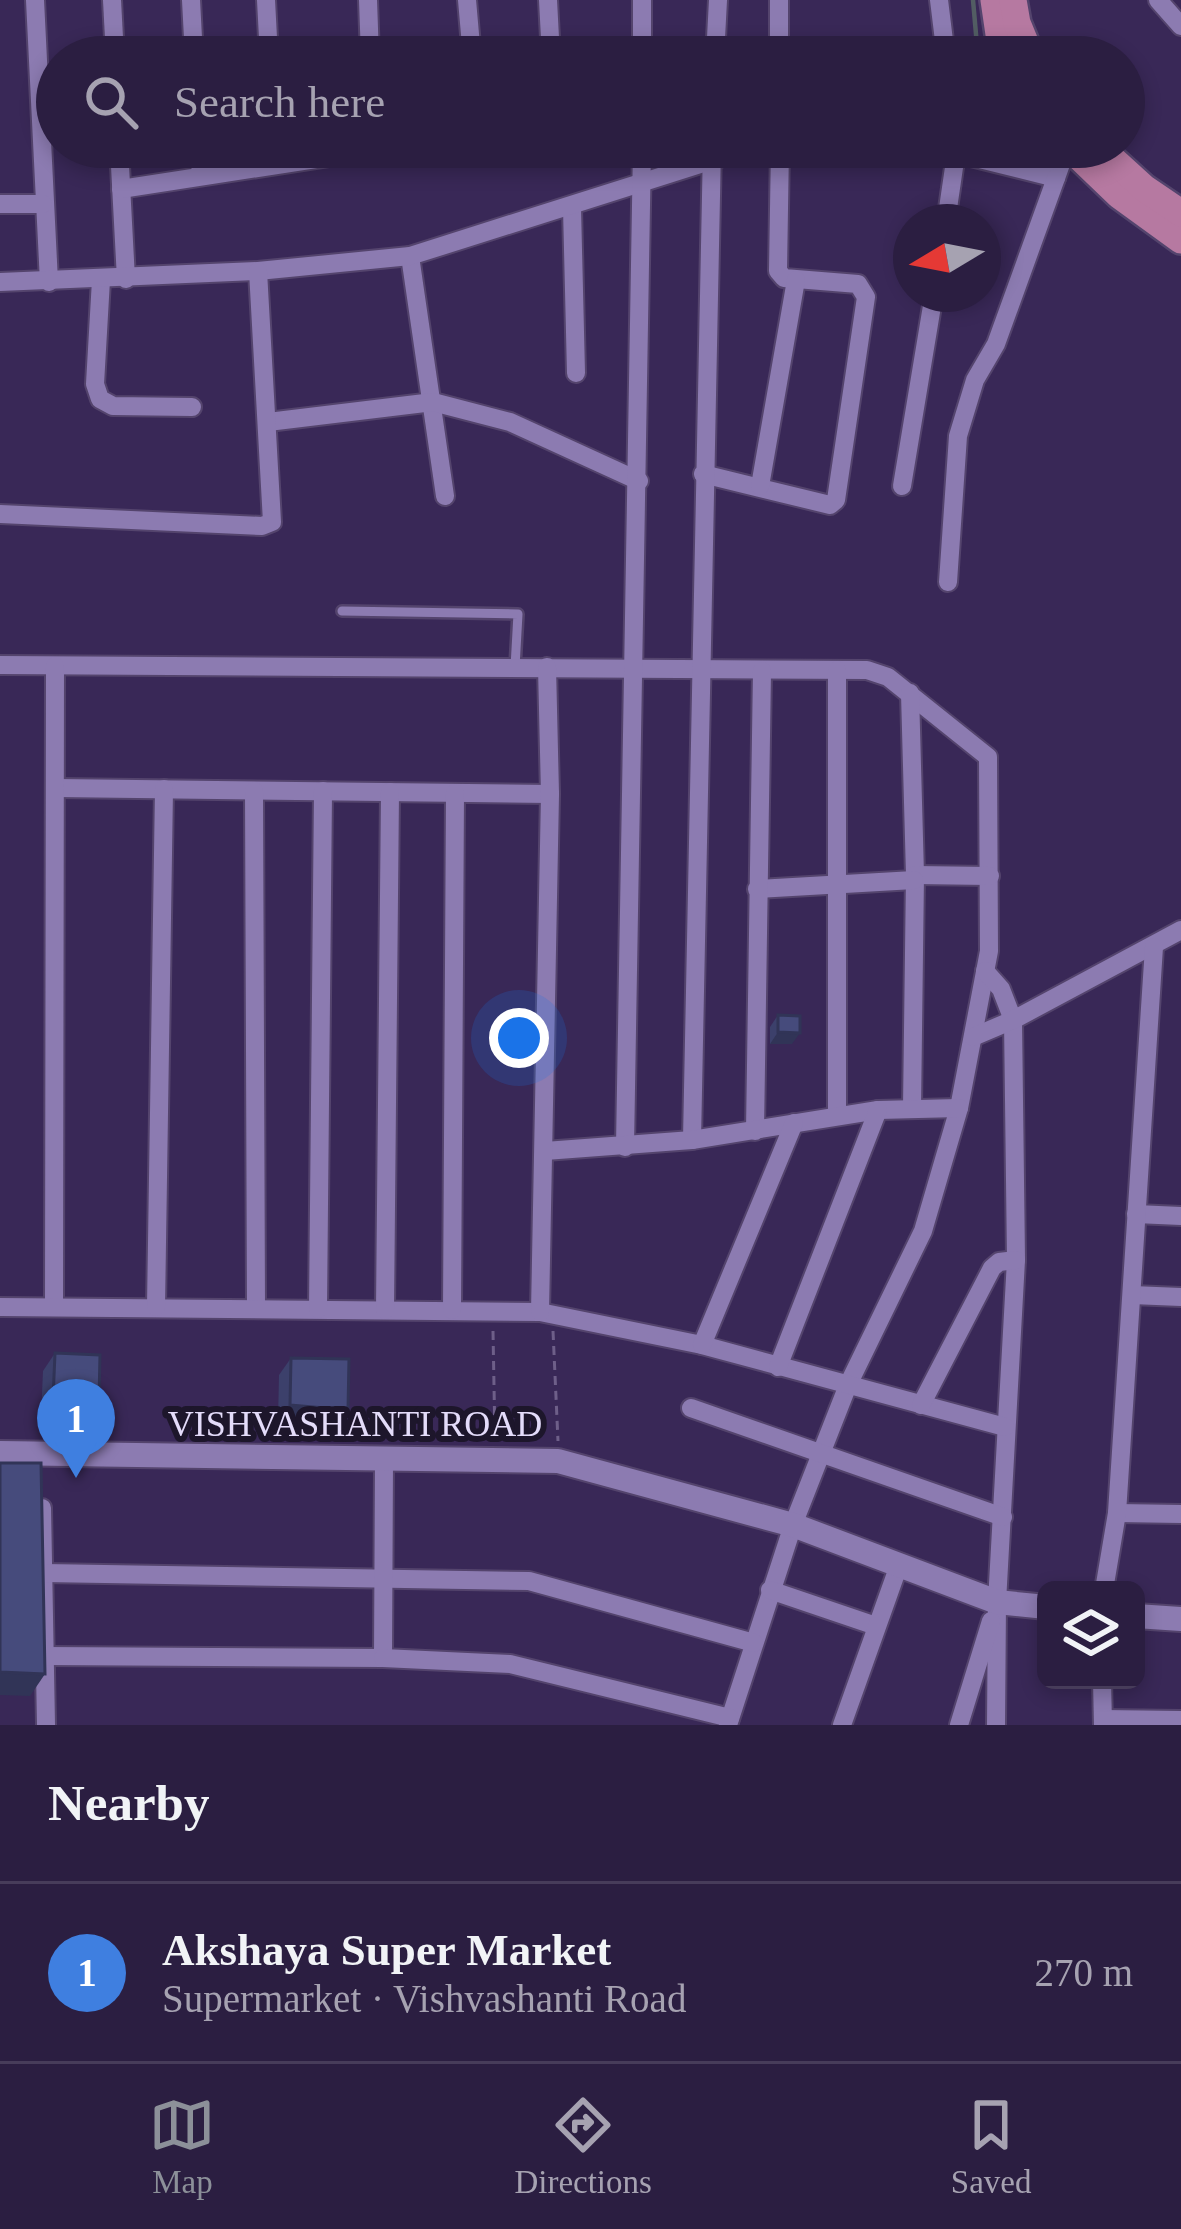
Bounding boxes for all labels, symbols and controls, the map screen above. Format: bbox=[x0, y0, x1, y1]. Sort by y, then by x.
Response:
search box bbox=[36, 36, 1145, 168]
icon: search bbox=[78, 69, 144, 135]
text: Search here bbox=[174, 77, 385, 127]
north arrow bbox=[893, 204, 1001, 312]
your location bbox=[489, 1008, 549, 1068]
pin: 1 bbox=[37, 1379, 115, 1478]
street label: VISHVASHANTI ROAD bbox=[168, 1404, 542, 1444]
map controls bbox=[1037, 1581, 1145, 1689]
button: layers bbox=[1037, 1581, 1145, 1689]
text: Nearby bbox=[48, 1775, 209, 1831]
text: Akshaya Super Market bbox=[162, 1925, 611, 1975]
text: 1 bbox=[77, 1951, 97, 1994]
text: 270 m bbox=[1034, 1951, 1133, 1994]
text: Supermarket · Vishvashanti Road bbox=[162, 1977, 686, 2020]
tab: Map bbox=[149, 2092, 215, 2201]
tab: Directions bbox=[514, 2092, 652, 2201]
tab: Saved bbox=[951, 2092, 1032, 2201]

